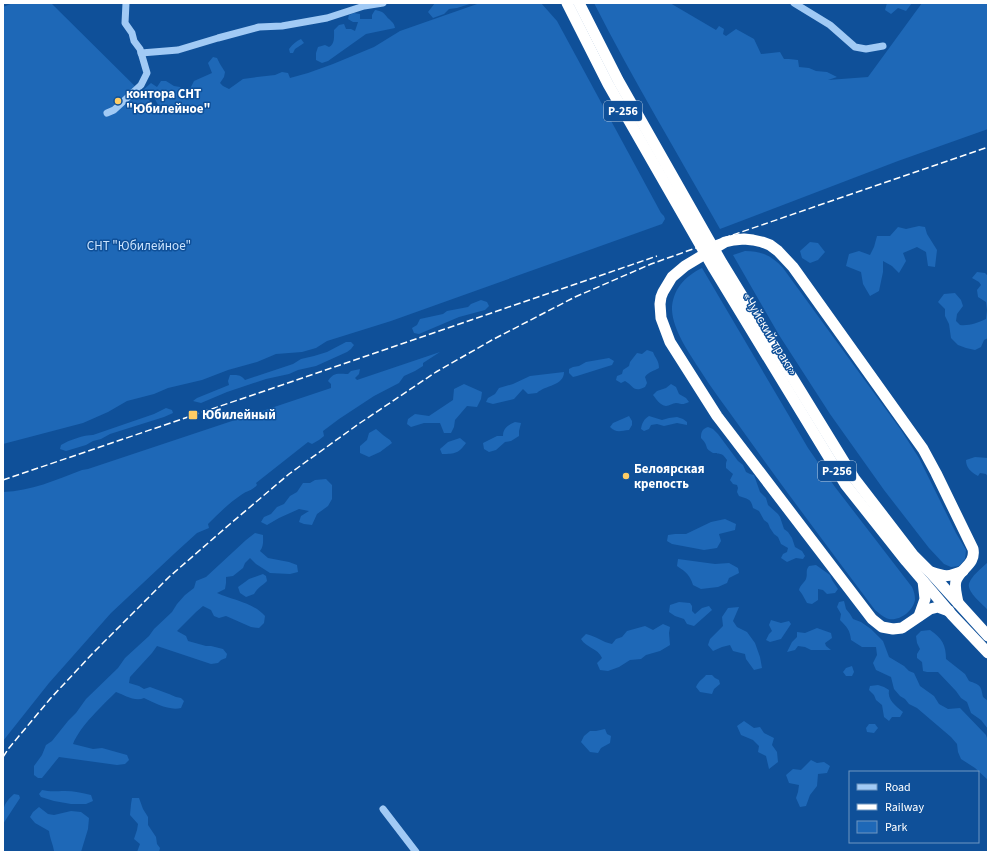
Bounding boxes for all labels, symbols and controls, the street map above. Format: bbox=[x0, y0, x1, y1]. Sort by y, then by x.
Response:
place label: контора СНТ "Юбилейное" bbox=[126, 85, 210, 118]
marker: контора СНТ "Юбилейное" bbox=[113, 96, 123, 106]
road number: Р-256 bbox=[604, 101, 642, 121]
park label: СНТ "Юбилейное" bbox=[87, 237, 191, 255]
street label: «Чуйский тракт» bbox=[738, 289, 802, 379]
place label: Юбилейный bbox=[202, 406, 276, 424]
marker: Юбилейный bbox=[187, 409, 199, 421]
place label: Белоярская крепость bbox=[634, 460, 705, 493]
road number: Р-256 bbox=[818, 461, 856, 481]
marker: Белоярская крепость bbox=[621, 471, 631, 481]
legend bbox=[849, 771, 979, 843]
text: Road bbox=[885, 779, 911, 796]
text: Railway bbox=[885, 799, 924, 816]
text: Park bbox=[885, 819, 907, 836]

